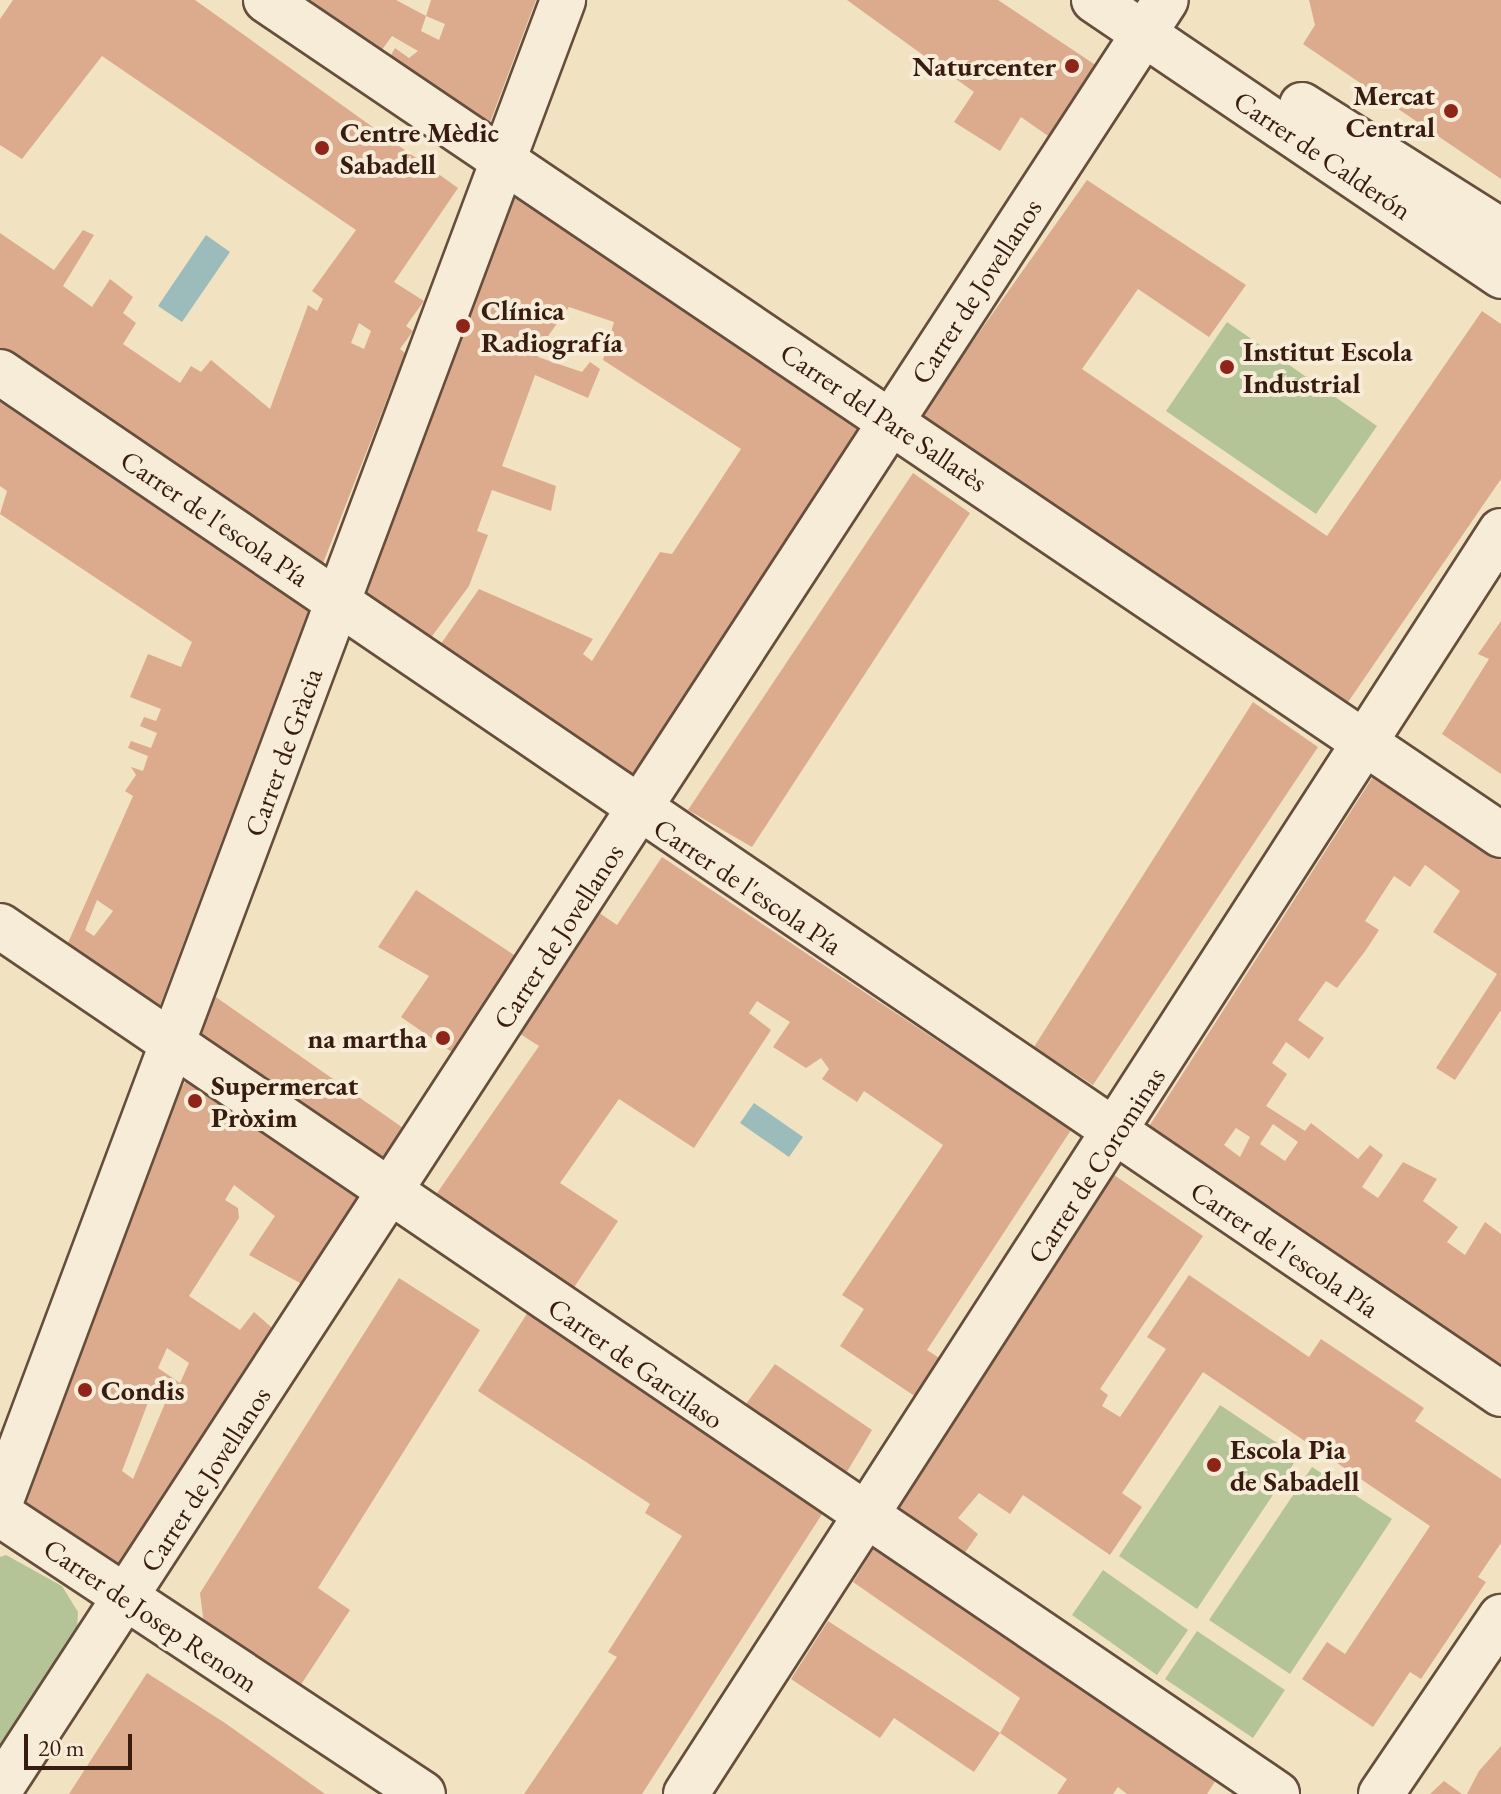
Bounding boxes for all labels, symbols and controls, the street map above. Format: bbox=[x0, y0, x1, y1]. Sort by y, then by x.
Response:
place label: Naturcenter bbox=[912, 49, 1056, 83]
marker: Naturcenter bbox=[1063, 57, 1081, 75]
place label: Mercat Central bbox=[1346, 78, 1435, 144]
street label: Carrer de Calderón bbox=[1228, 83, 1418, 227]
marker: Mercat Central bbox=[1442, 102, 1460, 120]
place label: Centre Mèdic Sabadell bbox=[340, 115, 499, 181]
marker: Centre Mèdic Sabadell bbox=[311, 137, 333, 159]
street label: Carrer de Jovellanos bbox=[904, 192, 1048, 390]
place label: Clínica Radiografía bbox=[481, 293, 623, 359]
marker: Clínica Radiografía bbox=[452, 315, 474, 337]
place label: Institut Escola Industrial bbox=[1243, 334, 1412, 400]
street label: Carrer del Pare Sallarès bbox=[774, 335, 994, 499]
marker: Institut Escola Industrial bbox=[1218, 358, 1236, 376]
street label: Carrer de l'escola Pía bbox=[114, 443, 316, 593]
street label: Carrer de Gràcia bbox=[237, 663, 329, 841]
street label: Carrer de l'escola Pía bbox=[647, 811, 849, 961]
street label: Carrer de Jovellanos bbox=[486, 837, 630, 1035]
place label: na martha bbox=[307, 1021, 427, 1055]
marker: na martha bbox=[434, 1029, 452, 1047]
street label: Carrer de Corominas bbox=[1020, 1061, 1172, 1269]
place label: Supermercat Pròxim bbox=[211, 1068, 358, 1134]
marker: Supermercat Pròxim bbox=[186, 1092, 204, 1110]
street label: Carrer de l'escola Pía bbox=[1184, 1174, 1386, 1324]
street label: Carrer de Garcilaso bbox=[542, 1290, 730, 1436]
place label: Condis bbox=[101, 1373, 185, 1407]
street label: Carrer de Jovellanos bbox=[133, 1380, 277, 1578]
marker: Condis bbox=[76, 1381, 94, 1399]
place label: Escola Pia de Sabadell bbox=[1230, 1432, 1359, 1498]
marker: Escola Pia de Sabadell bbox=[1205, 1456, 1223, 1474]
street label: Carrer de Josep Renom bbox=[38, 1531, 264, 1699]
scale bar bbox=[28, 1718, 136, 1768]
text: 20 m bbox=[38, 1732, 85, 1763]

